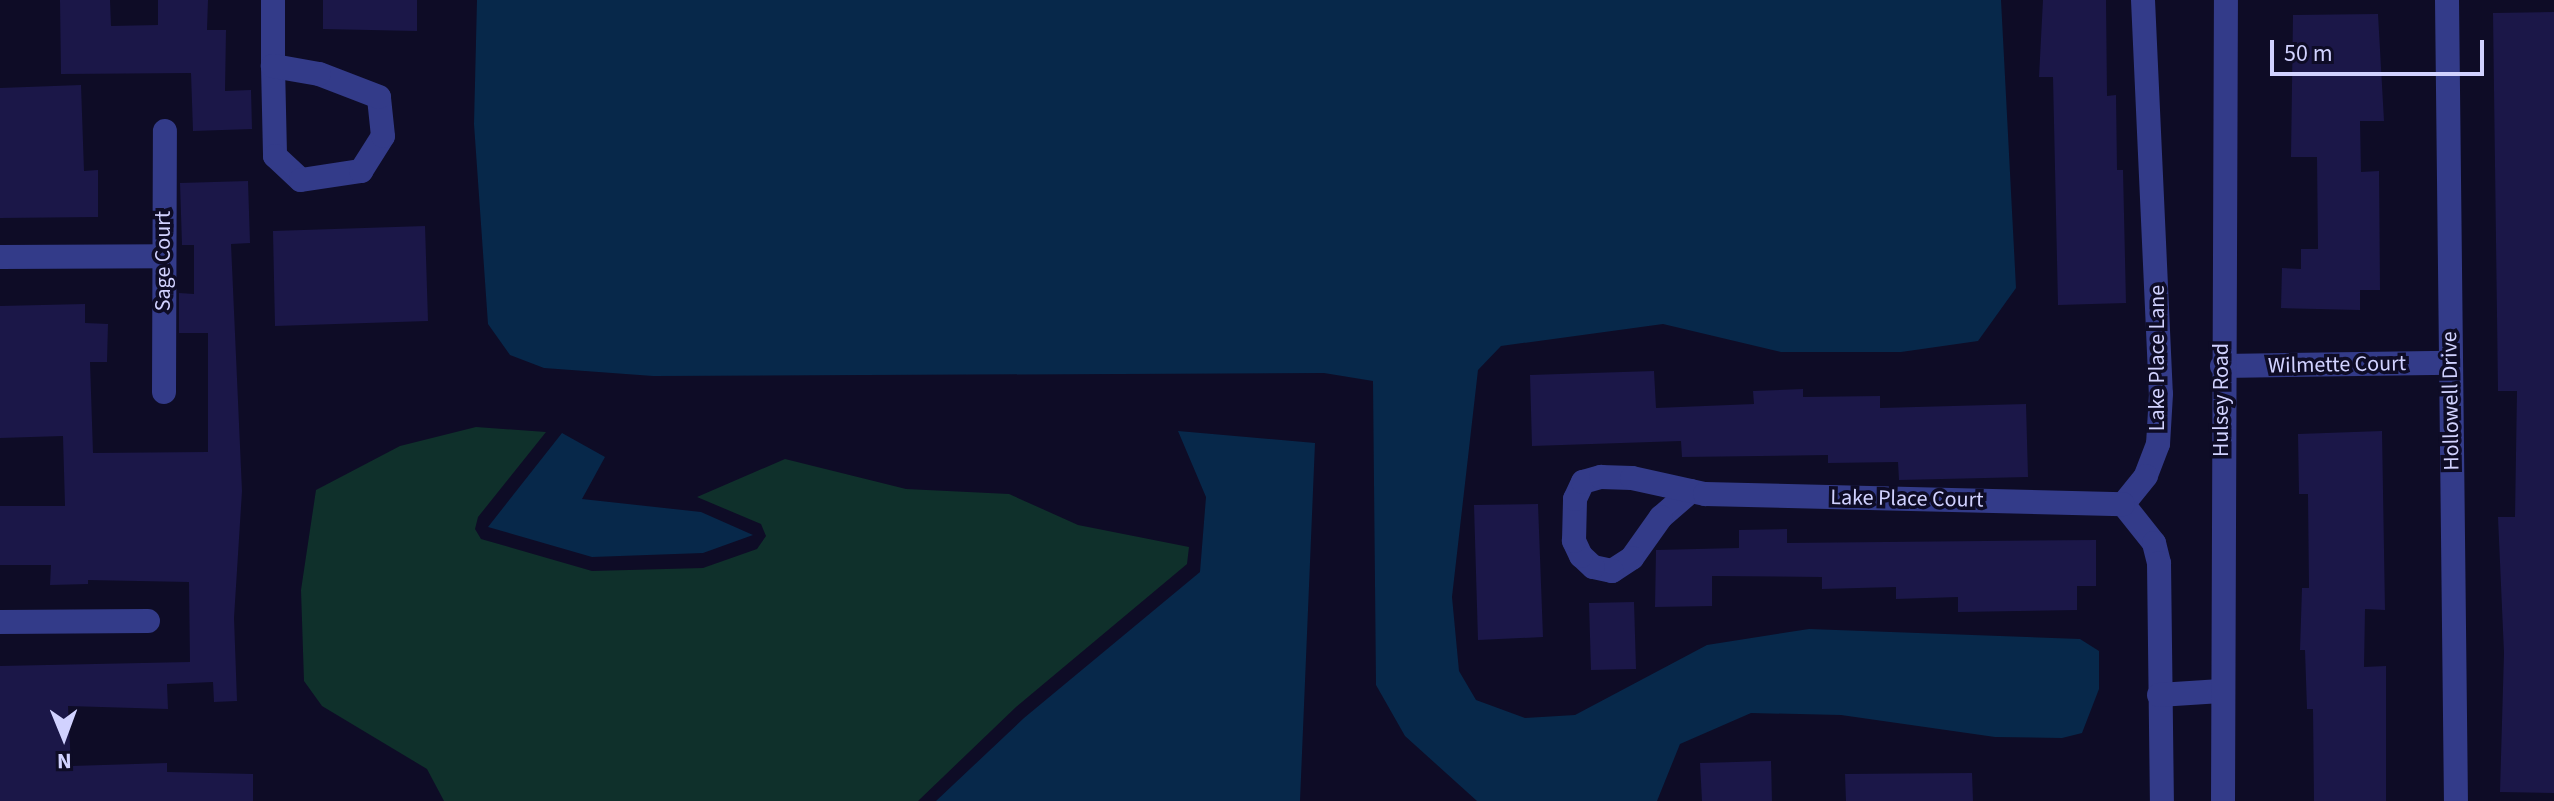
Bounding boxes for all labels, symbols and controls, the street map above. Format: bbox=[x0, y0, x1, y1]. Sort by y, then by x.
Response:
scale bar bbox=[2274, 24, 2488, 74]
text: 50 m bbox=[2284, 36, 2333, 71]
street label: Sage Court bbox=[151, 211, 177, 311]
street label: Lake Place Lane bbox=[2145, 285, 2171, 431]
street label: Hollowell Drive bbox=[2437, 331, 2465, 471]
street label: Hulsey Road bbox=[2209, 343, 2235, 457]
street label: Wilmette Court bbox=[2268, 351, 2406, 379]
street label: Lake Place Court bbox=[1830, 484, 1984, 514]
north arrow bbox=[24, 697, 104, 777]
text: N bbox=[57, 745, 72, 777]

